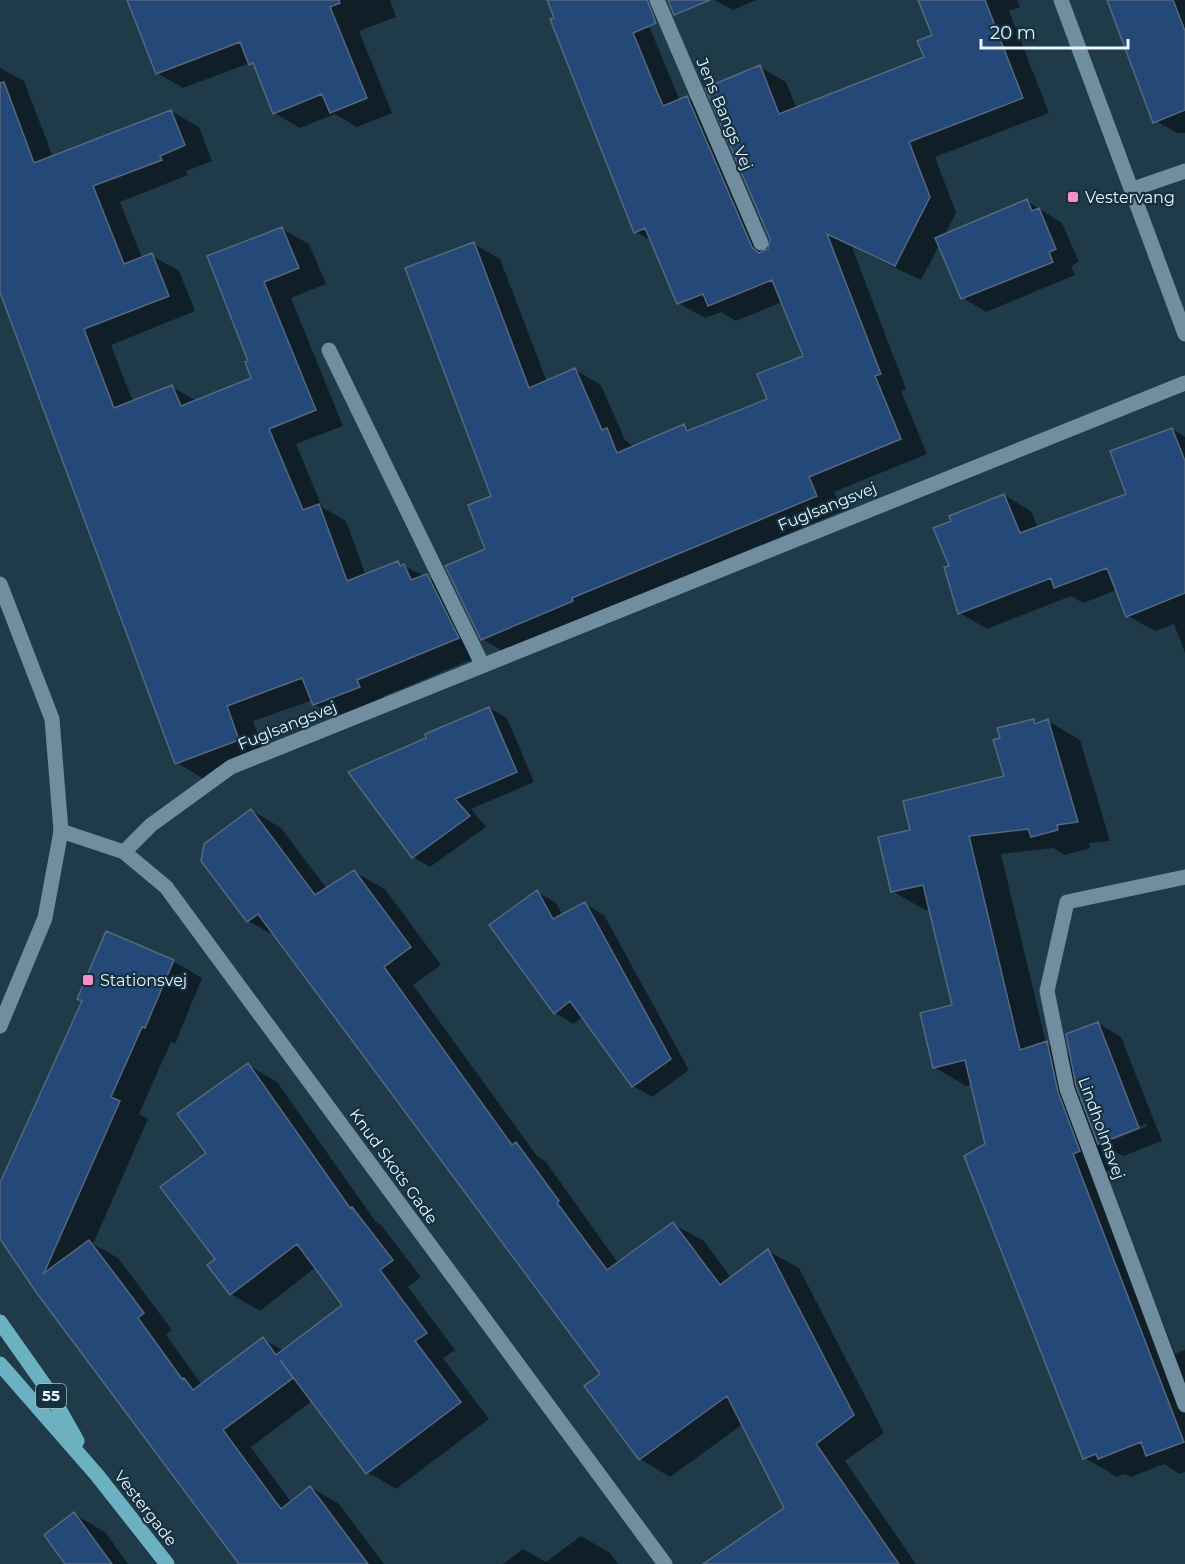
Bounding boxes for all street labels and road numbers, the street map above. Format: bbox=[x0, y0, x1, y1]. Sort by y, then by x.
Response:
street label: Jens Bangs Vej bbox=[692, 54, 757, 173]
street label: Fuglsangsvej bbox=[775, 478, 879, 535]
street label: Fuglsangsvej bbox=[235, 697, 339, 754]
street label: Lindholmsvej bbox=[1074, 1074, 1129, 1182]
street label: Knud Skots Gade bbox=[345, 1105, 442, 1228]
road number: 55 bbox=[36, 1384, 66, 1408]
street label: Vestergade bbox=[110, 1467, 181, 1550]

